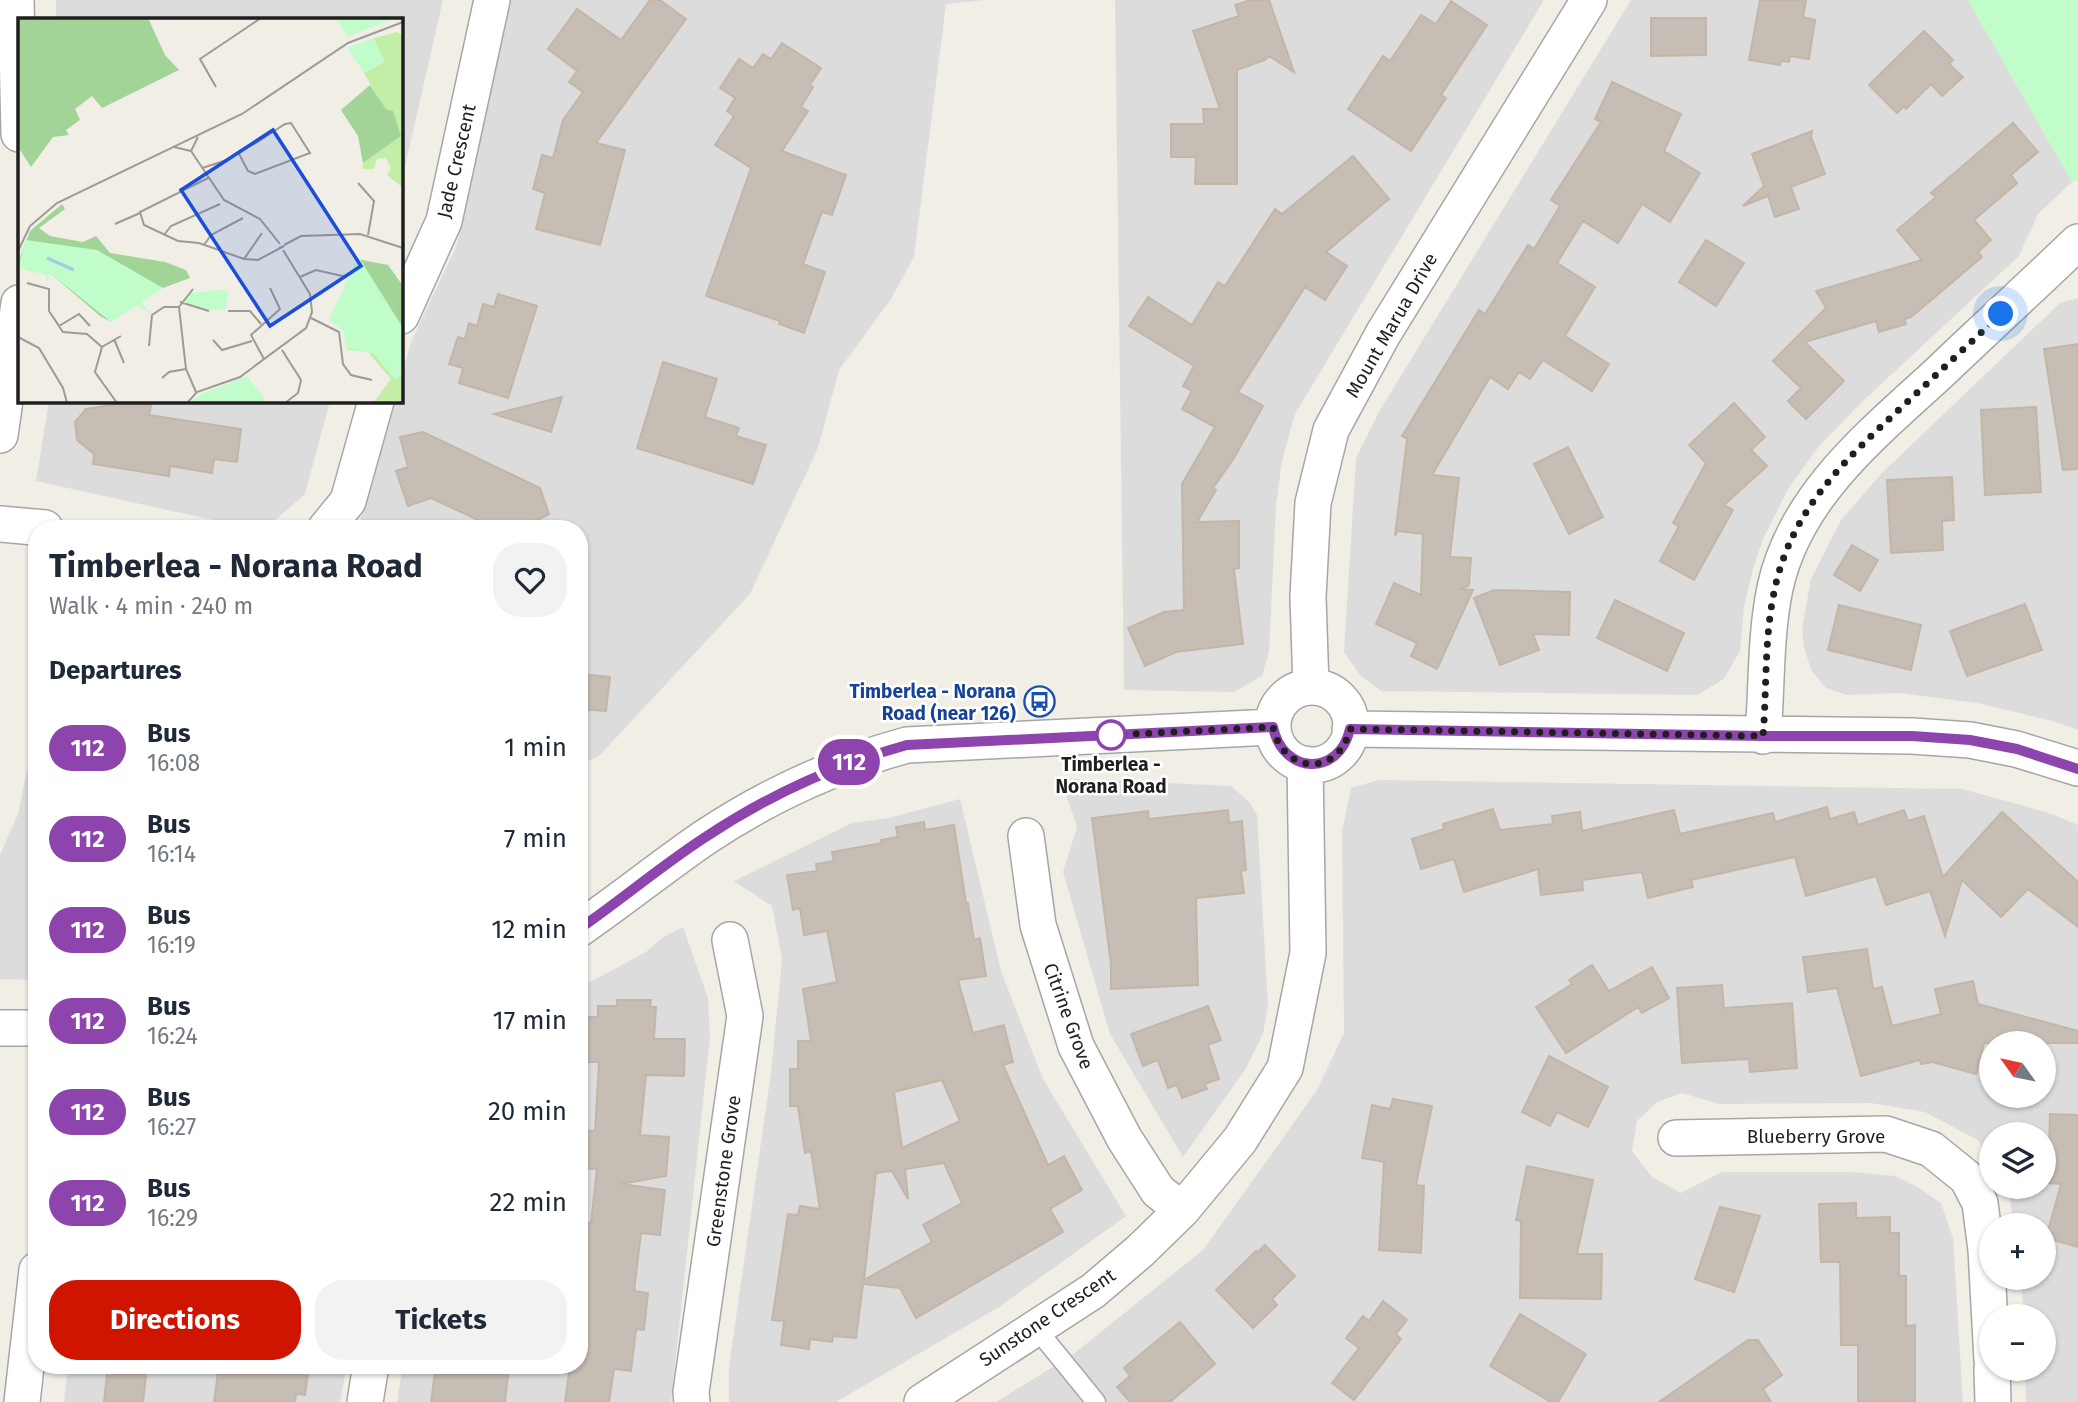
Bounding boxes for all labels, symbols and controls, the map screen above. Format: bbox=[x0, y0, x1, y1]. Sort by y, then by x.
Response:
inset map bbox=[18, 18, 402, 402]
street label: Jade Crescent bbox=[432, 102, 481, 220]
street label: Mount Marua Drive bbox=[1341, 249, 1442, 402]
your location bbox=[1983, 296, 2018, 331]
button: heart bbox=[493, 543, 567, 617]
text: Timberlea - Norana Road bbox=[49, 546, 423, 586]
text: Walk · 4 min · 240 m bbox=[49, 592, 253, 620]
text: Departures bbox=[49, 655, 182, 686]
place label: Timberlea - Norana Road (near 126) bbox=[849, 680, 1016, 725]
bus stop icon: Timberlea - Norana Road (near 126) bbox=[1022, 685, 1056, 719]
text: Bus bbox=[147, 718, 190, 749]
marker: Timberlea - Norana Road bbox=[1096, 720, 1126, 750]
text: 1 min bbox=[504, 732, 567, 763]
text: 112 bbox=[70, 734, 105, 762]
line badge: 112 bbox=[809, 739, 889, 785]
text: 112 bbox=[832, 748, 866, 776]
text: 16:08 bbox=[147, 749, 200, 777]
place label: Timberlea - Norana Road bbox=[1055, 753, 1167, 798]
text: Bus bbox=[147, 809, 190, 840]
text: 7 min bbox=[504, 823, 567, 854]
text: 112 bbox=[70, 825, 105, 853]
text: 16:14 bbox=[147, 840, 196, 868]
text: Bus bbox=[147, 900, 190, 931]
text: 12 min bbox=[491, 914, 567, 945]
text: 112 bbox=[70, 916, 105, 944]
text: 16:19 bbox=[147, 931, 196, 959]
street label: Citrine Grove bbox=[1039, 960, 1098, 1072]
text: Bus bbox=[147, 991, 190, 1022]
text: 17 min bbox=[492, 1005, 567, 1036]
text: 112 bbox=[70, 1007, 105, 1035]
text: 16:24 bbox=[147, 1022, 198, 1050]
north arrow bbox=[1979, 1031, 2056, 1108]
map controls bbox=[1979, 1031, 2056, 1381]
text: Bus bbox=[147, 1082, 190, 1113]
street label: Greenstone Grove bbox=[701, 1094, 746, 1248]
text: 20 min bbox=[488, 1096, 567, 1127]
text: 112 bbox=[70, 1098, 105, 1126]
text: 16:27 bbox=[147, 1113, 196, 1141]
button: layers bbox=[1979, 1122, 2056, 1199]
street label: Blueberry Grove bbox=[1747, 1125, 1885, 1148]
text: Bus bbox=[147, 1173, 190, 1204]
text: 22 min bbox=[490, 1187, 567, 1218]
text: 112 bbox=[70, 1189, 105, 1217]
text: 16:29 bbox=[147, 1204, 198, 1232]
button: + bbox=[1979, 1213, 2056, 1290]
street label: Sunstone Crescent bbox=[975, 1263, 1120, 1371]
button: Directions bbox=[49, 1280, 301, 1360]
button: Tickets bbox=[315, 1280, 567, 1360]
button: − bbox=[1979, 1304, 2056, 1381]

